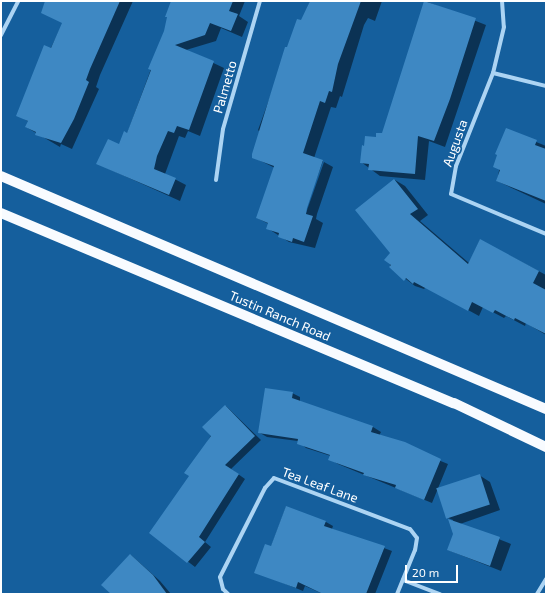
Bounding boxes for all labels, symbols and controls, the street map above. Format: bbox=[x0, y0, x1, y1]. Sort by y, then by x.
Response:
street label: Palmetto bbox=[210, 59, 240, 115]
street label: Augusta bbox=[439, 117, 471, 169]
street label: Tustin Ranch Road bbox=[227, 288, 333, 344]
street label: Tea Leaf Lane bbox=[280, 464, 360, 506]
scale bar bbox=[407, 557, 460, 583]
text: 20 m bbox=[412, 565, 439, 579]

